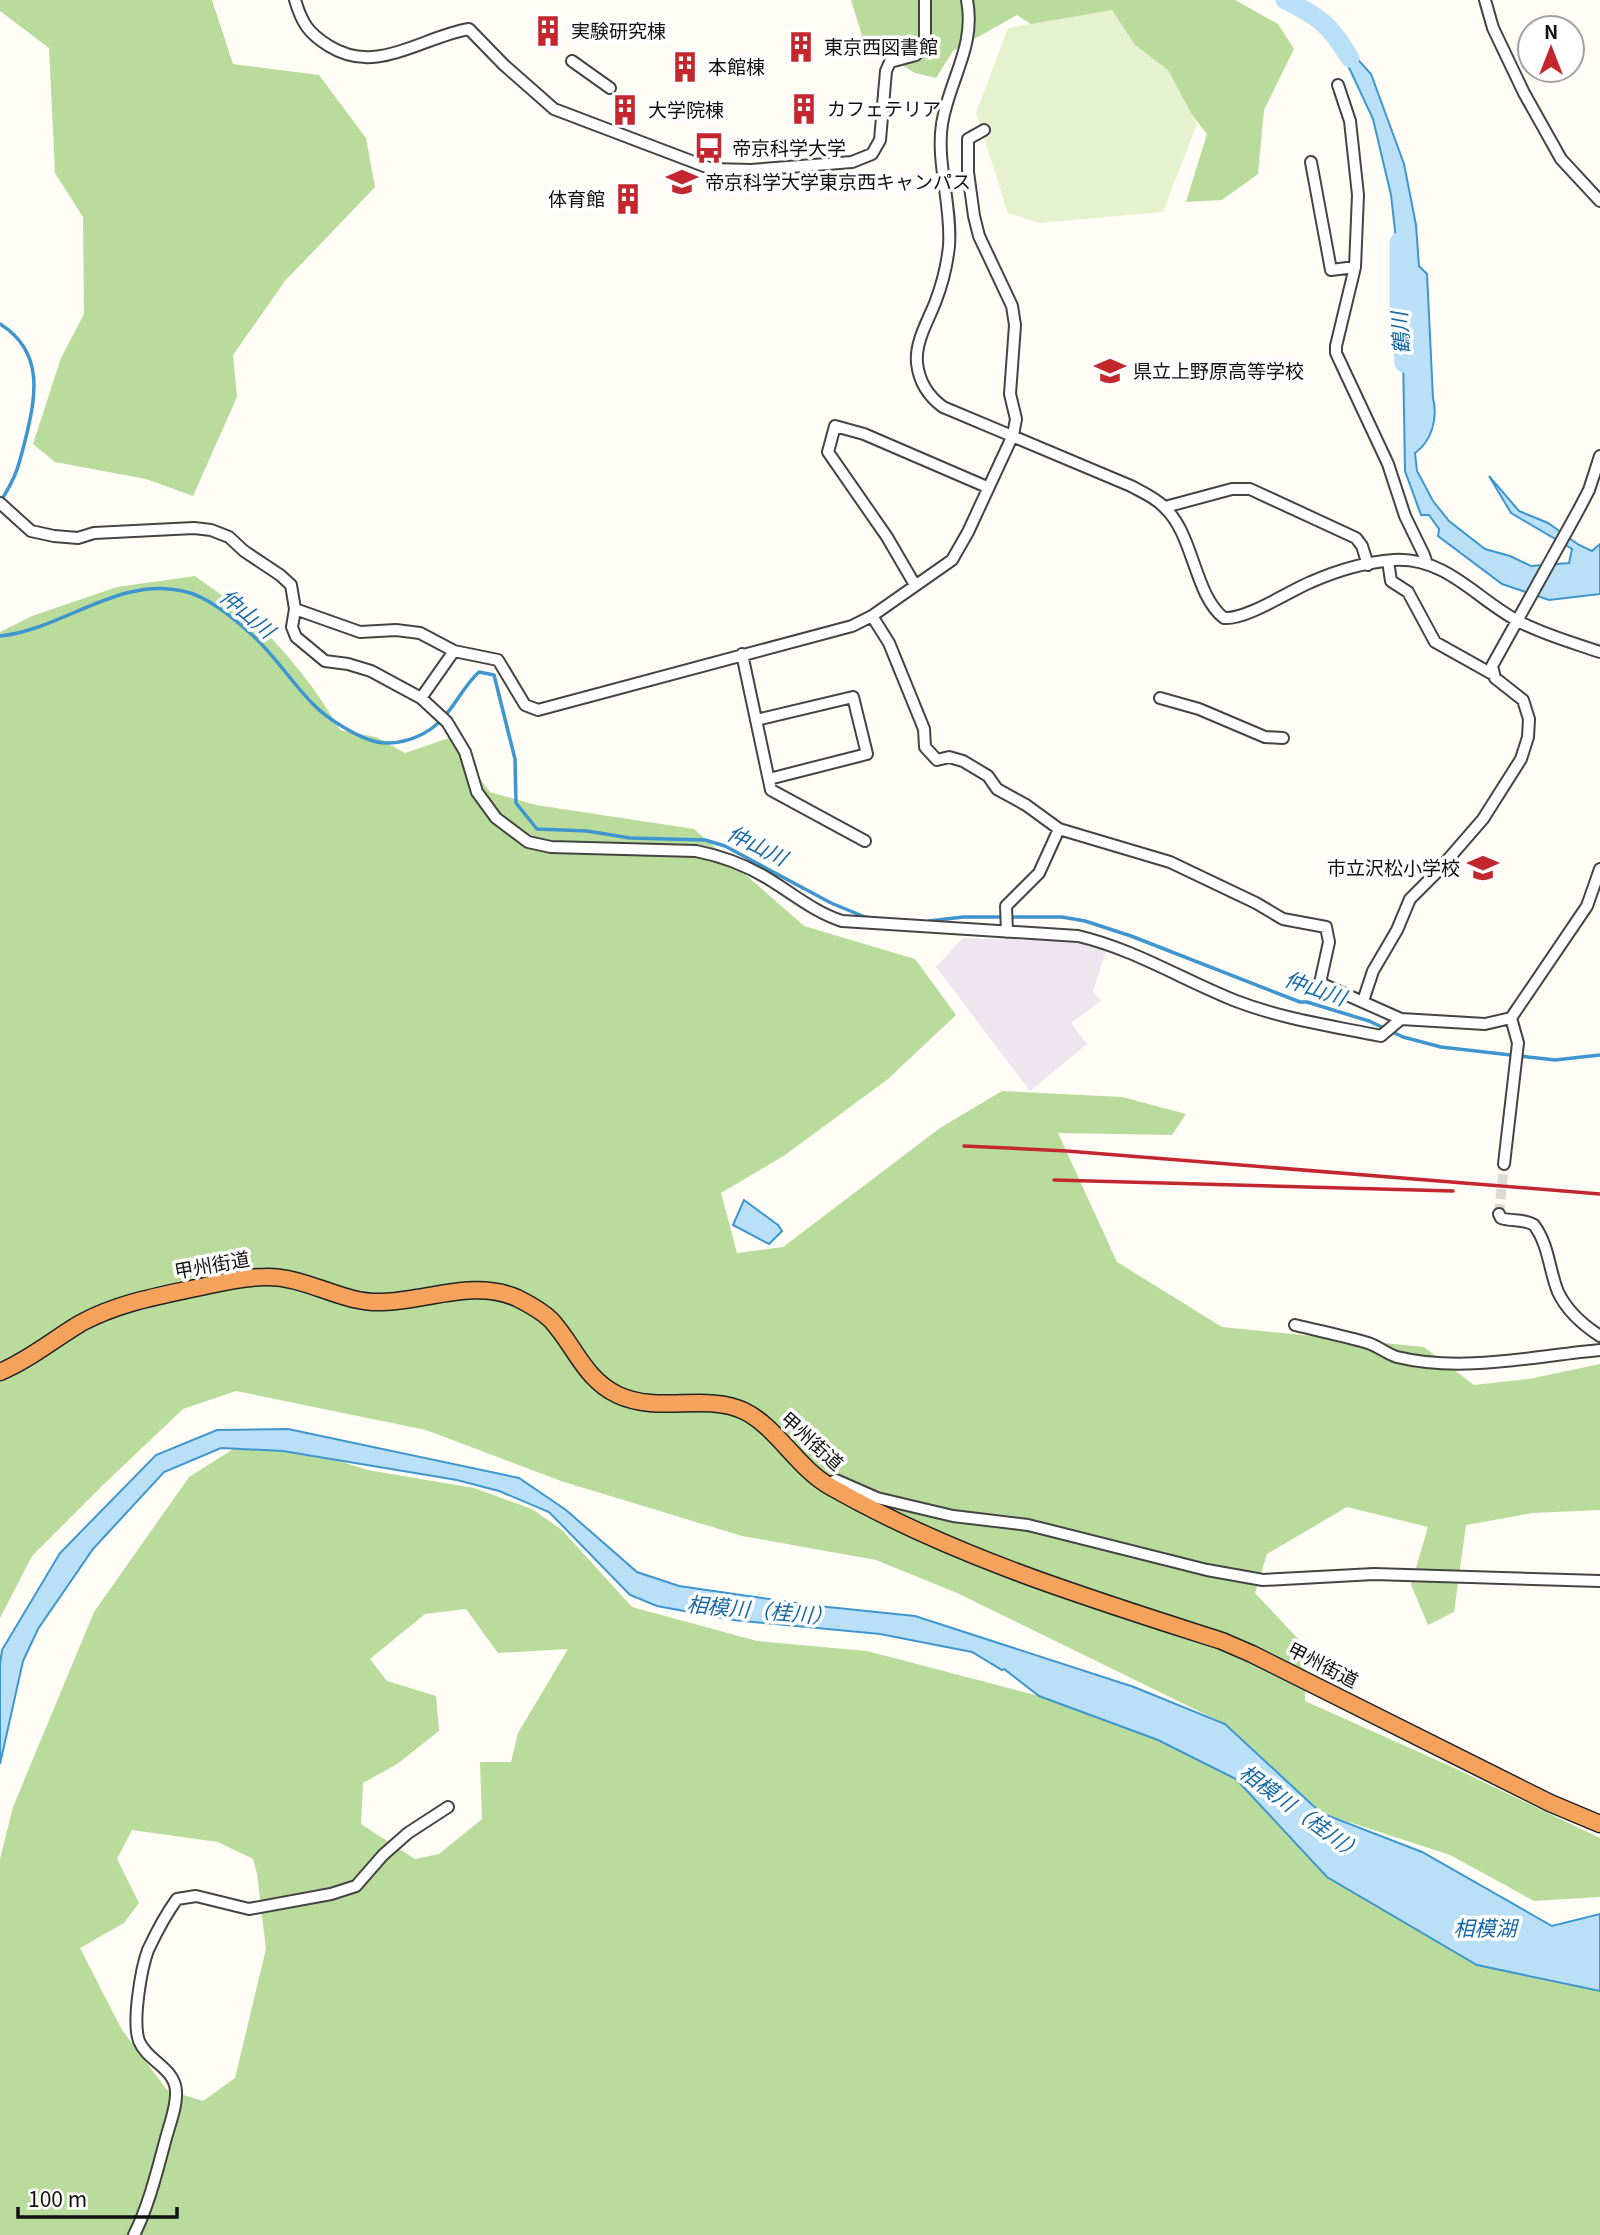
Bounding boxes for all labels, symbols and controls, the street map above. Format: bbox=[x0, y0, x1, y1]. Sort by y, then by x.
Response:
building icon: 実験研究棟 bbox=[531, 14, 565, 48]
north arrow bbox=[1516, 14, 1586, 84]
place label: 実験研究棟 bbox=[571, 16, 666, 43]
text: N bbox=[1544, 17, 1558, 44]
building icon: 東京西図書館 bbox=[784, 30, 818, 64]
place label: 東京西図書館 bbox=[824, 32, 938, 59]
building icon: 本館棟 bbox=[668, 50, 702, 84]
place label: 本館棟 bbox=[708, 52, 765, 79]
building icon: カフェテリア bbox=[787, 92, 821, 126]
building icon: 大学院棟 bbox=[608, 93, 642, 127]
place label: カフェテリア bbox=[827, 94, 941, 121]
place label: 大学院棟 bbox=[648, 95, 724, 122]
bus stop icon: 帝京科学大学 bbox=[692, 131, 726, 165]
place label: 帝京科学大学 bbox=[732, 133, 846, 160]
school or university icon: 帝京科学大学東京西キャンパス bbox=[665, 165, 699, 199]
place label: 帝京科学大学東京西キャンパス bbox=[705, 167, 971, 194]
building icon: 体育館 bbox=[611, 182, 645, 216]
place label: 体育館 bbox=[548, 184, 605, 211]
water label: 鶴川 bbox=[1382, 309, 1415, 355]
school or university icon: 県立上野原高等学校 bbox=[1093, 354, 1127, 388]
place label: 県立上野原高等学校 bbox=[1133, 356, 1304, 383]
water label: 仲山川 bbox=[215, 581, 284, 645]
water label: 仲山川 bbox=[723, 817, 795, 872]
school or university icon: 市立沢松小学校 bbox=[1466, 851, 1500, 885]
place label: 市立沢松小学校 bbox=[1327, 853, 1460, 880]
water label: 仲山川 bbox=[1281, 963, 1352, 1012]
street label: 甲州街道 bbox=[172, 1244, 252, 1283]
street label: 甲州街道 bbox=[776, 1404, 850, 1475]
water label: 相模川（桂川） bbox=[686, 1588, 835, 1630]
street label: 甲州街道 bbox=[1284, 1634, 1364, 1693]
water label: 相模川（桂川） bbox=[1234, 1756, 1370, 1867]
water label: 相模湖 bbox=[1454, 1912, 1519, 1942]
scale bar bbox=[18, 2176, 177, 2220]
text: 100 m bbox=[28, 2183, 87, 2213]

